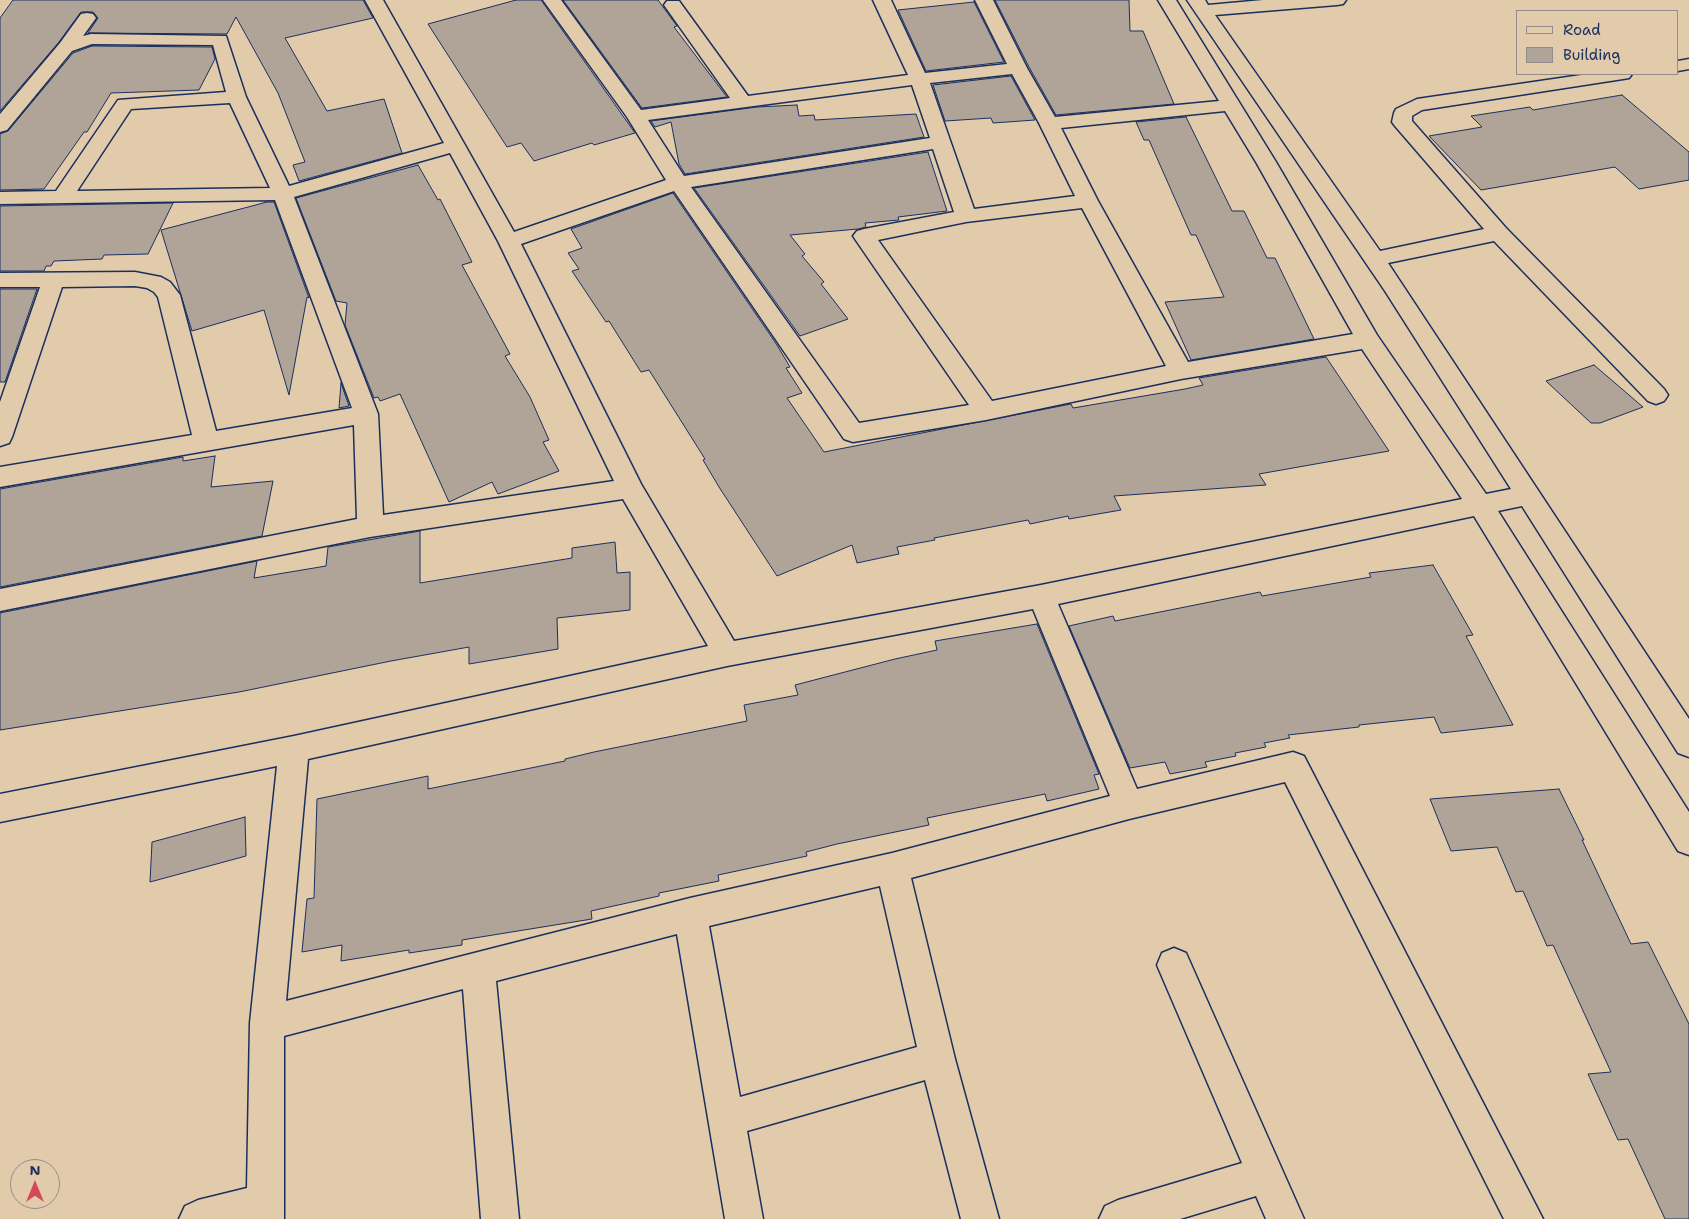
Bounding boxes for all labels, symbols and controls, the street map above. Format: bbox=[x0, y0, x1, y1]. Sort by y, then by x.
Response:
legend bbox=[1516, 10, 1679, 75]
text: Road bbox=[1563, 20, 1601, 40]
text: Building bbox=[1563, 45, 1620, 65]
north arrow bbox=[10, 1159, 60, 1209]
text: N bbox=[29, 1161, 41, 1179]

